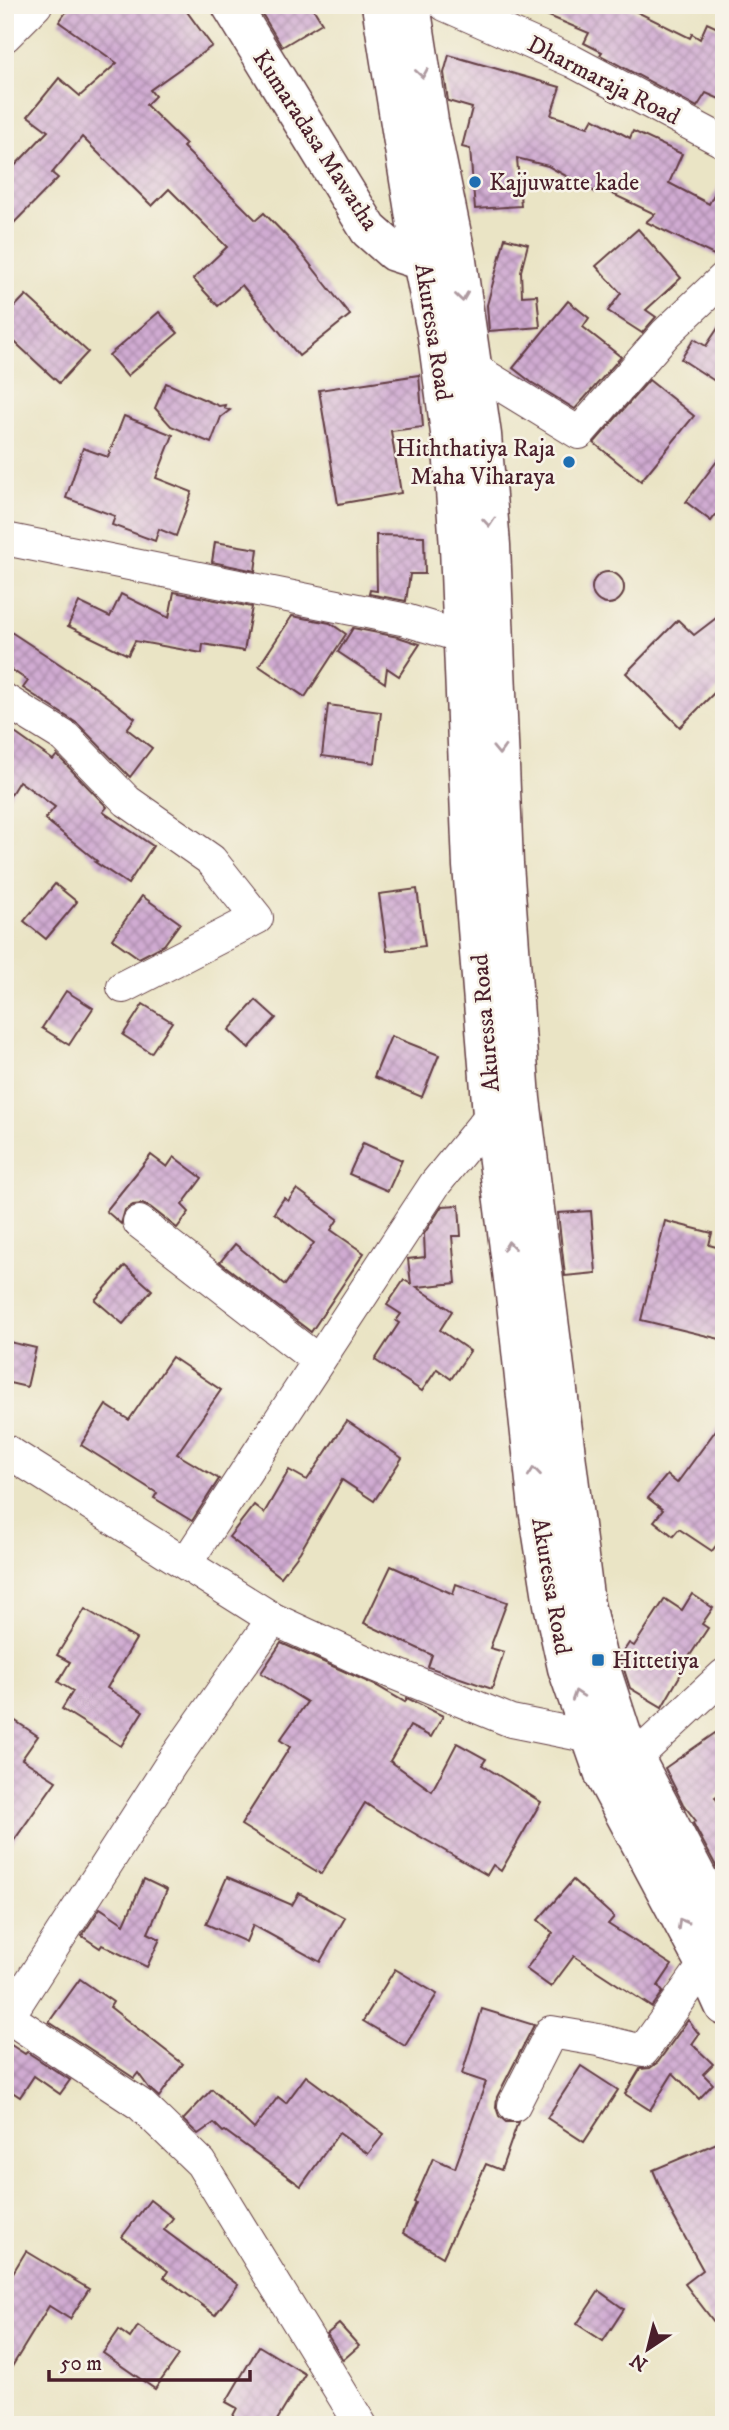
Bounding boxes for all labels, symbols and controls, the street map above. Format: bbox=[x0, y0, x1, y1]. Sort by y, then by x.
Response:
street label: Dharmaraja Road bbox=[522, 29, 685, 132]
street label: Kumaradasa Mawatha bbox=[246, 45, 385, 237]
one-way arrow bbox=[414, 67, 429, 79]
place label: Kajjuwatte kade bbox=[489, 168, 639, 198]
marker: Kajjuwatte kade bbox=[467, 174, 483, 190]
street label: Akuressa Road bbox=[407, 261, 459, 403]
one-way arrow bbox=[454, 291, 469, 302]
place label: Hiththatiya Raja Maha Viharaya bbox=[395, 434, 556, 492]
marker: Hiththatiya Raja Maha Viharaya bbox=[561, 454, 577, 470]
one-way arrow bbox=[481, 517, 496, 528]
one-way arrow bbox=[492, 744, 507, 755]
street label: Akuressa Road bbox=[465, 953, 507, 1093]
one-way arrow bbox=[501, 1240, 516, 1252]
one-way arrow bbox=[526, 1466, 541, 1478]
street label: Akuressa Road bbox=[524, 1515, 578, 1657]
place label: Hittetiya bbox=[612, 1646, 700, 1676]
marker: Hittetiya bbox=[590, 1652, 606, 1668]
one-way arrow bbox=[571, 1690, 585, 1702]
one-way arrow bbox=[677, 1918, 690, 1930]
north arrow bbox=[614, 2314, 684, 2384]
scale bar bbox=[49, 2339, 250, 2383]
text: N bbox=[626, 2348, 652, 2376]
text: 50 m bbox=[60, 2351, 102, 2377]

